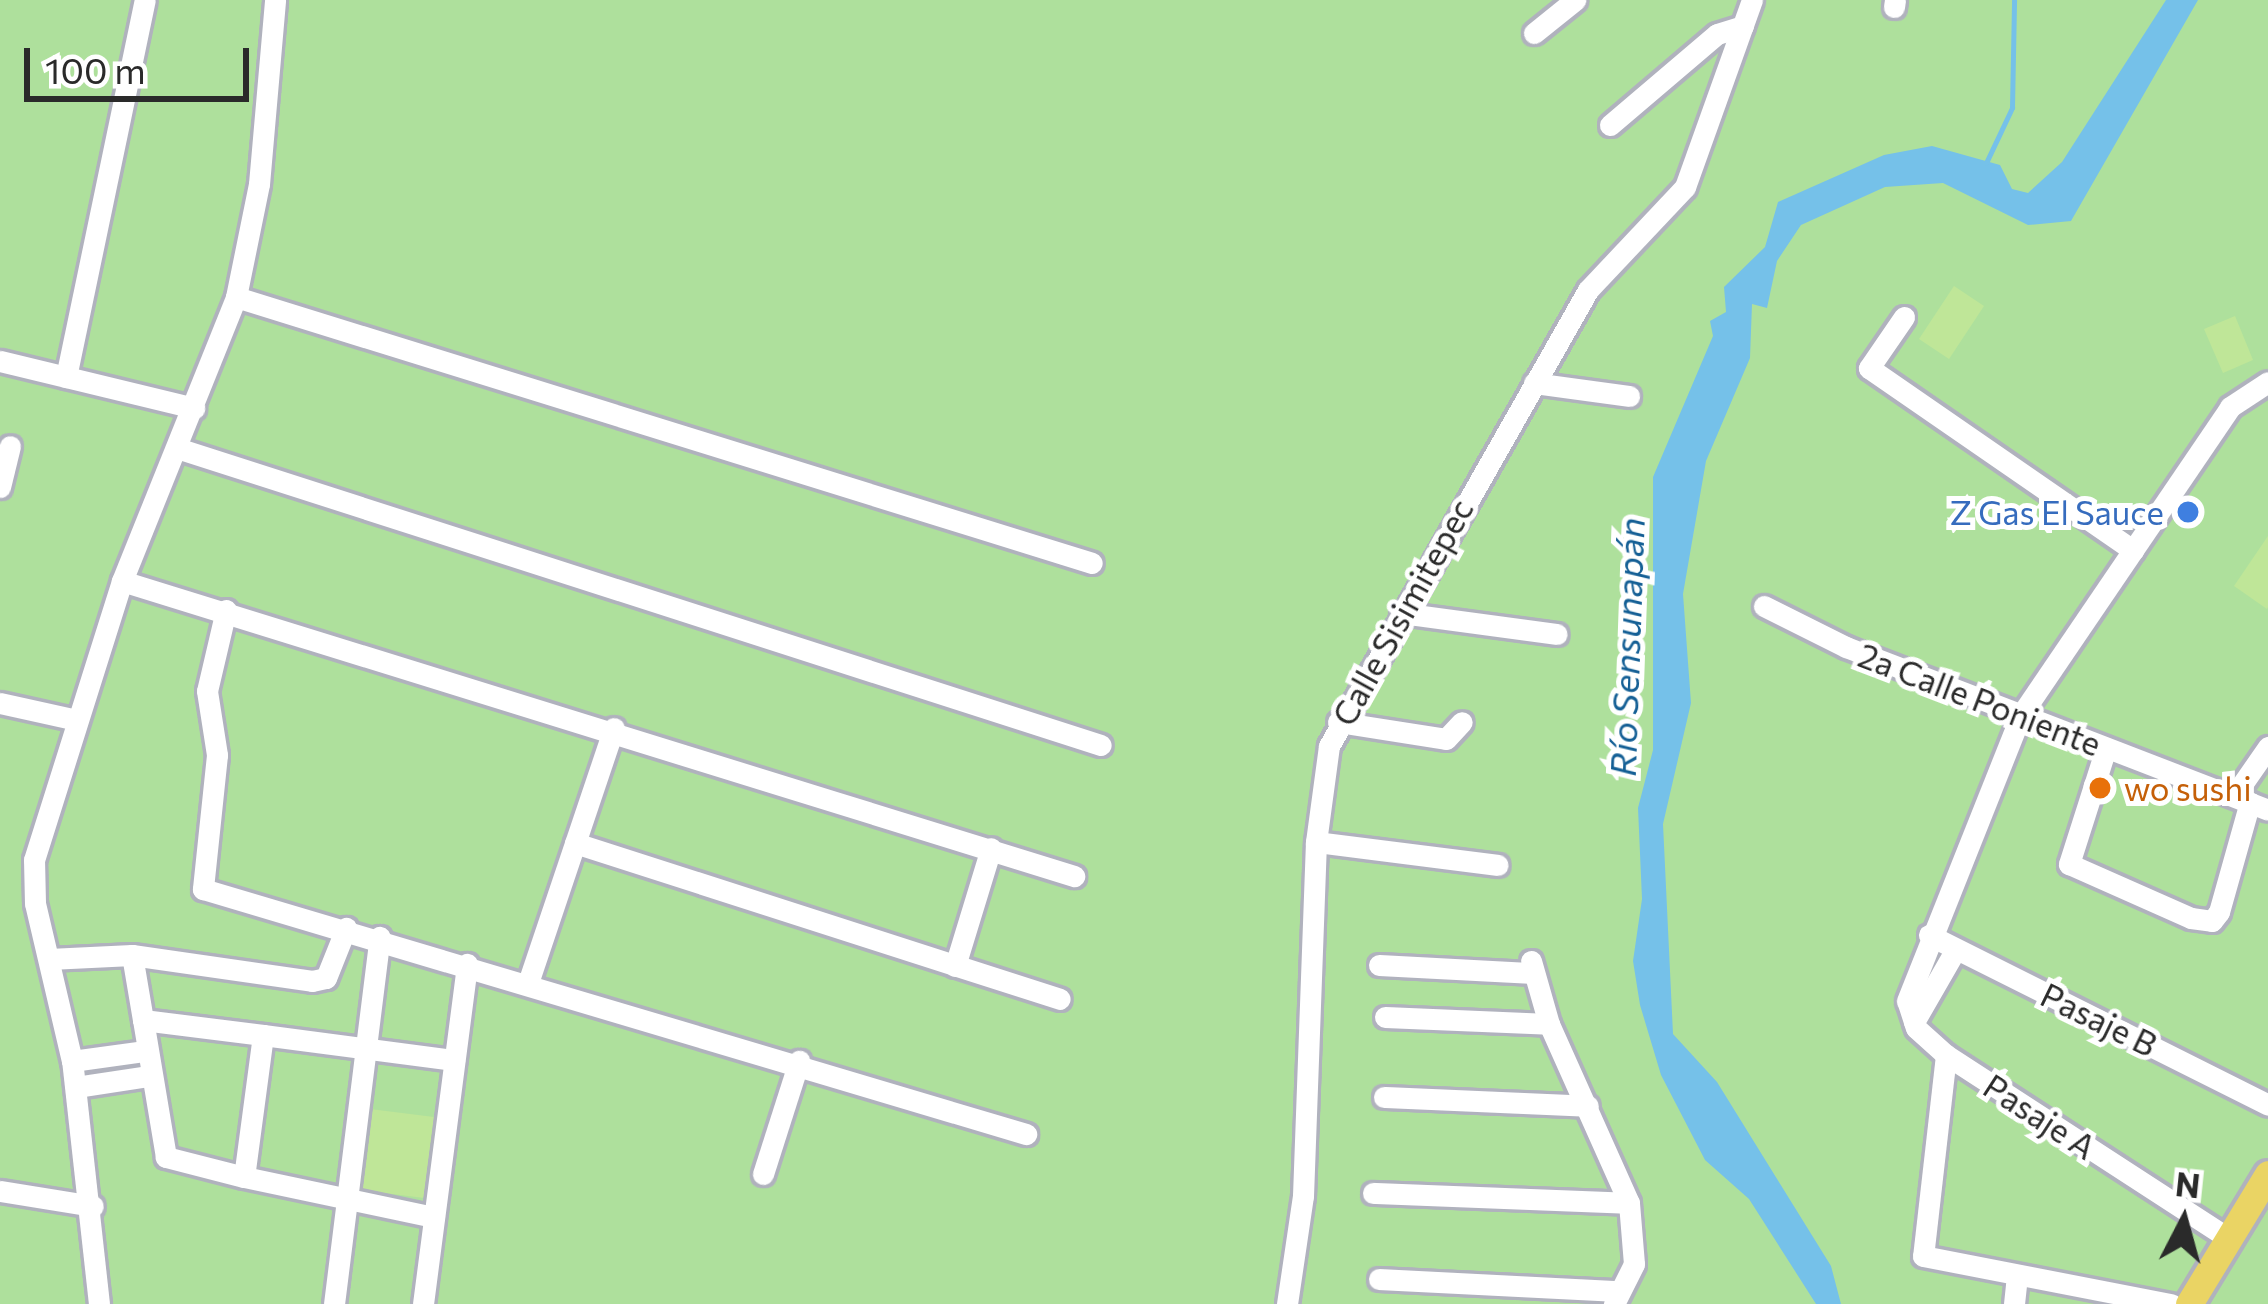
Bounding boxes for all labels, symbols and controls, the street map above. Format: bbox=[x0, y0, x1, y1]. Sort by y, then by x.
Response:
scale bar bbox=[30, 24, 255, 98]
text: 100 m bbox=[45, 47, 146, 91]
street label: Calle Sisimitepec bbox=[1323, 492, 1481, 732]
place label: Z Gas El Sauce bbox=[1950, 492, 2164, 532]
marker: Z Gas El Sauce bbox=[2175, 499, 2201, 525]
water label: Río Sensunapán bbox=[1600, 517, 1652, 777]
street label: 2a Calle Poniente bbox=[1853, 635, 2107, 763]
place label: wo sushi bbox=[2124, 768, 2252, 808]
marker: wo sushi bbox=[2087, 775, 2113, 801]
street label: Pasaje B bbox=[2035, 974, 2163, 1064]
street label: Pasaje A bbox=[1977, 1065, 2103, 1167]
north arrow bbox=[2124, 1160, 2244, 1280]
text: N bbox=[2173, 1162, 2202, 1205]

